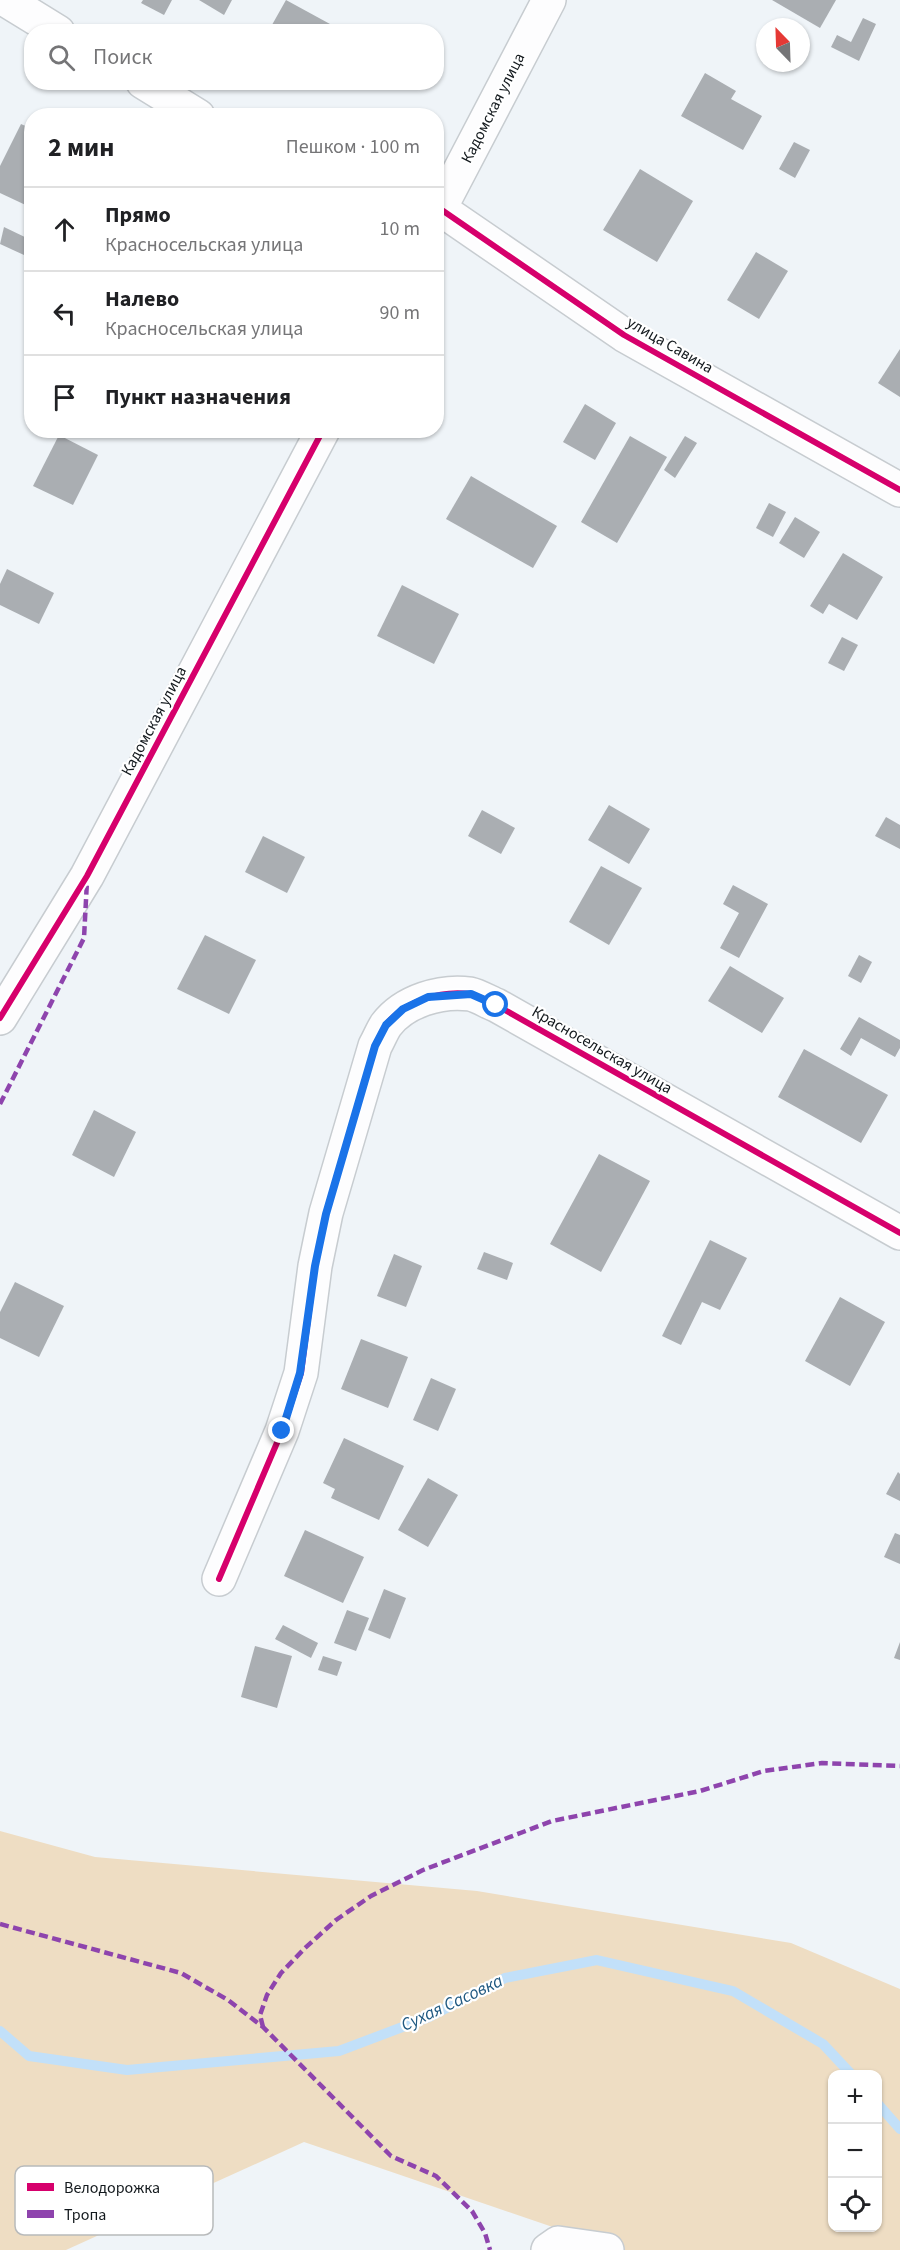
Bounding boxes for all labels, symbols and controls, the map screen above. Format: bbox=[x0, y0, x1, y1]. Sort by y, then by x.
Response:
north arrow bbox=[756, 18, 810, 72]
search box bbox=[24, 24, 444, 90]
icon: search bbox=[45, 41, 78, 74]
text: Поиск bbox=[93, 41, 152, 73]
street label: Кадомская улица bbox=[456, 49, 530, 167]
text: 2 мин bbox=[48, 129, 114, 166]
text: Пешком · 100 m bbox=[286, 133, 420, 161]
text: Прямо bbox=[105, 199, 171, 231]
icon: ahead bbox=[48, 213, 81, 246]
text: 10 m bbox=[380, 215, 420, 243]
text: Красносельская улица bbox=[105, 231, 303, 259]
text: Налево bbox=[105, 283, 179, 315]
icon: left bbox=[48, 297, 81, 330]
text: 90 m bbox=[380, 299, 420, 327]
street label: улица Савина bbox=[623, 311, 717, 379]
text: Красносельская улица bbox=[105, 315, 303, 343]
icon: arrive bbox=[48, 381, 81, 414]
text: Пункт назначения bbox=[105, 381, 291, 413]
street label: Кадомская улица bbox=[116, 662, 192, 780]
route start bbox=[482, 991, 508, 1017]
street label: Красносельская улица bbox=[528, 1001, 676, 1099]
route end bbox=[268, 1417, 294, 1443]
water label: Сухая Сасовка bbox=[397, 1968, 507, 2038]
map controls bbox=[828, 2070, 882, 2232]
button: + bbox=[828, 2070, 882, 2124]
button: − bbox=[828, 2124, 882, 2178]
legend bbox=[15, 2166, 213, 2235]
text: Велодорожка bbox=[64, 2177, 160, 2199]
button: locate bbox=[828, 2178, 882, 2232]
text: Тропа bbox=[64, 2204, 106, 2226]

